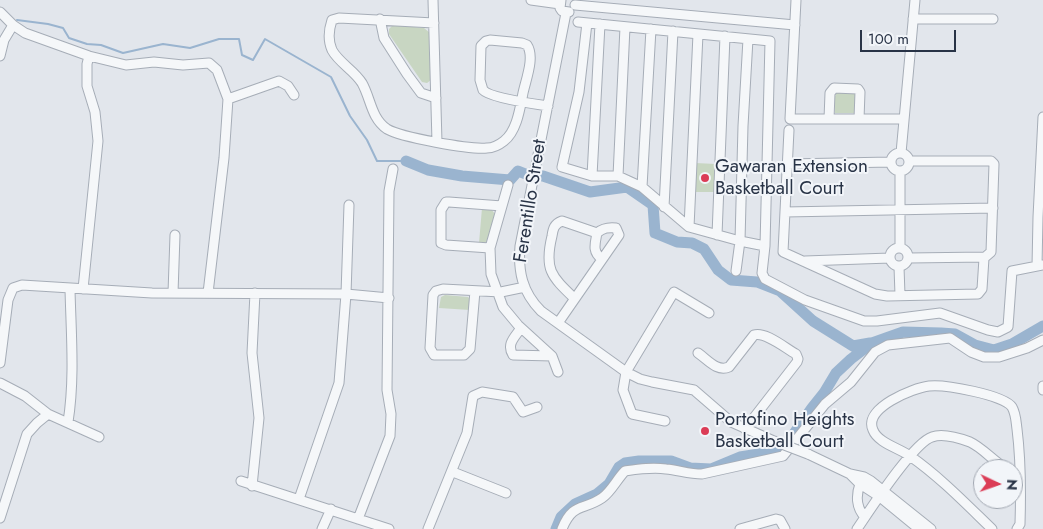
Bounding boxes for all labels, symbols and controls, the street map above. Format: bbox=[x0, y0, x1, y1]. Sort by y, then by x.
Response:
scale bar bbox=[863, 20, 959, 52]
text: 100 m bbox=[868, 28, 909, 50]
street label: Ferentillo Street bbox=[510, 138, 552, 264]
place label: Gawaran Extension Basketball Court bbox=[715, 156, 868, 200]
marker: Gawaran Extension Basketball Court bbox=[699, 172, 711, 184]
place label: Portofino Heights Basketball Court bbox=[715, 409, 854, 453]
marker: Portofino Heights Basketball Court bbox=[699, 425, 711, 437]
north arrow bbox=[973, 459, 1023, 509]
text: N bbox=[1002, 479, 1022, 491]

